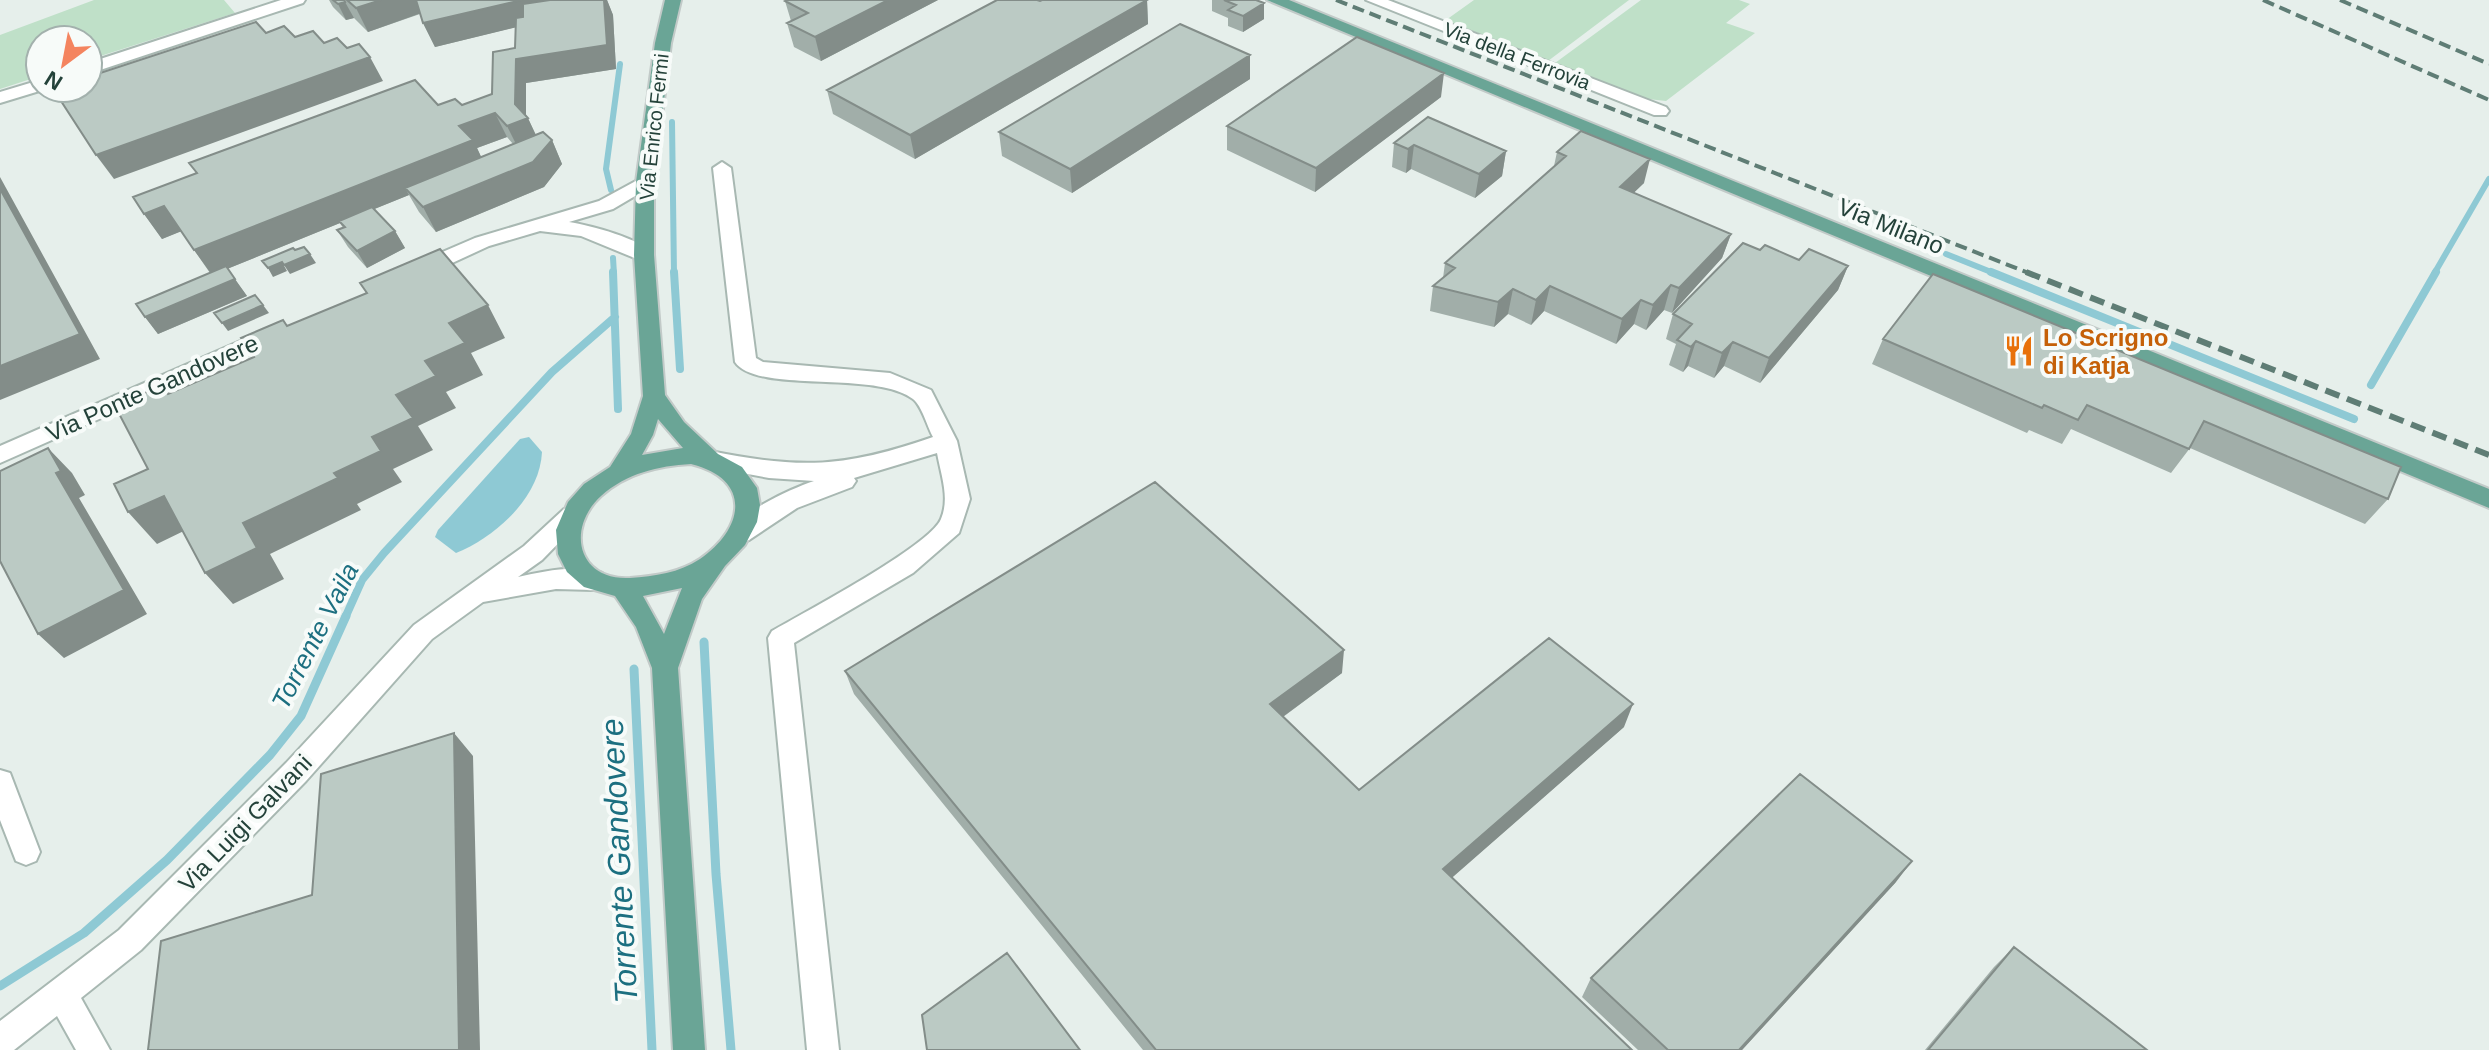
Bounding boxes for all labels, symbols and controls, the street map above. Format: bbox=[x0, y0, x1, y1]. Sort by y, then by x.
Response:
street label: Via della Ferrovia bbox=[1441, 18, 1594, 94]
north arrow bbox=[24, 24, 104, 104]
street label: Via Enrico Fermi bbox=[635, 53, 673, 201]
text: N bbox=[40, 66, 67, 95]
street label: Via Milano bbox=[1834, 193, 1948, 259]
place label: Lo Scrigno di Katja bbox=[2043, 324, 2168, 379]
street label: Via Ponte Gandovere bbox=[42, 329, 262, 447]
restaurant icon: Lo Scrigno di Katja bbox=[2002, 334, 2036, 368]
water label: Torrente Vaila bbox=[265, 558, 365, 714]
water label: Torrente Gandovere bbox=[594, 718, 644, 1004]
street label: Via Luigi Galvani bbox=[173, 749, 317, 897]

